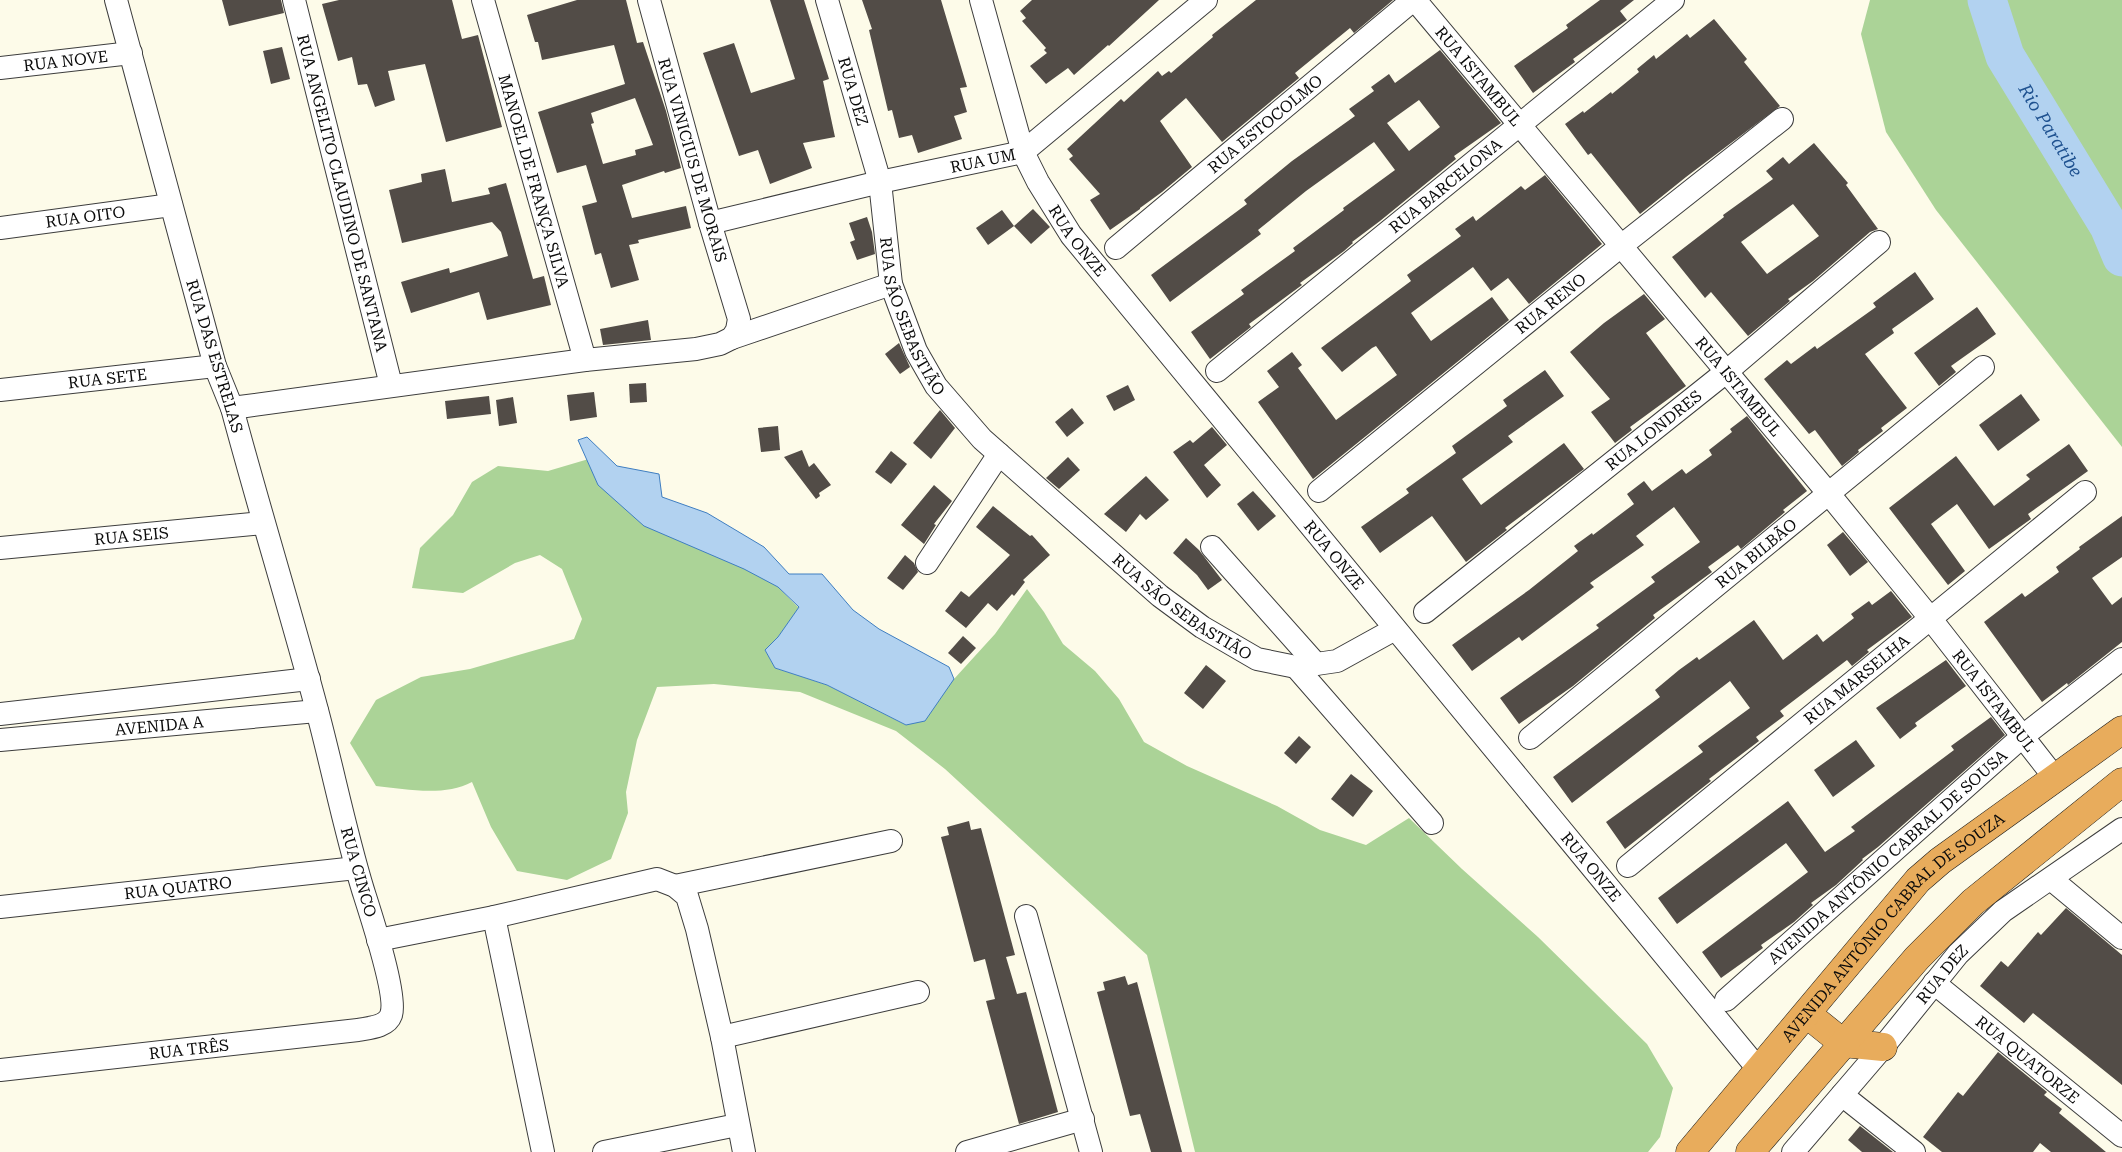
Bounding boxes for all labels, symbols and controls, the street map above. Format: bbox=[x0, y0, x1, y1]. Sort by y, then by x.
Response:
street label: RUA ISTAMBUL bbox=[1431, 23, 1525, 130]
street label: RUA ANGELITO CLAUDINO DE SANTANA bbox=[293, 32, 391, 355]
street label: RUA NOVE bbox=[22, 47, 109, 75]
street label: RUA DEZ bbox=[834, 55, 872, 128]
street label: RUA VINICIUS DE MORAIS bbox=[654, 56, 731, 264]
street label: RUA ESTOCOLMO bbox=[1204, 71, 1326, 177]
street label: MANOEL DE FRANÇA SILVA bbox=[494, 72, 573, 291]
water label: Rio Paratibe bbox=[2014, 79, 2087, 180]
street label: RUA BARCELONA bbox=[1385, 134, 1506, 237]
street label: RUA UM bbox=[948, 145, 1017, 177]
street label: RUA OITO bbox=[44, 202, 126, 232]
street label: RUA ONZE bbox=[1045, 202, 1110, 280]
street label: RUA SÃO SEBASTIÃO bbox=[876, 236, 949, 399]
street label: RUA RENO bbox=[1512, 269, 1590, 338]
street label: RUA DAS ESTRELAS bbox=[182, 277, 247, 435]
street label: RUA ISTAMBUL bbox=[1691, 333, 1786, 440]
street label: RUA SETE bbox=[67, 365, 148, 392]
street label: RUA LONDRES bbox=[1602, 386, 1706, 474]
street label: RUA BILBÃO bbox=[1712, 515, 1801, 592]
street label: RUA ONZE bbox=[1300, 517, 1368, 594]
street label: RUA SEIS bbox=[93, 523, 169, 549]
street label: RUA SÃO SEBASTIÃO bbox=[1109, 550, 1255, 664]
street label: RUA MARSELHA bbox=[1800, 630, 1914, 728]
street label: RUA ISTAMBUL bbox=[1948, 646, 2040, 755]
street label: AVENIDA A bbox=[114, 712, 205, 739]
street label: AVENIDA ANTÔNIO CABRAL DE SOUSA bbox=[1764, 745, 2012, 968]
street label: AVENIDA ANTÔNIO CABRAL DE SOUZA bbox=[1778, 808, 2009, 1046]
street label: RUA CINCO bbox=[337, 825, 380, 919]
street label: RUA ONZE bbox=[1557, 828, 1625, 905]
street label: RUA QUATRO bbox=[123, 873, 233, 903]
street label: RUA DEZ bbox=[1913, 941, 1972, 1008]
street label: RUA QUATORZE bbox=[1972, 1012, 2083, 1108]
street label: RUA TRÊS bbox=[148, 1035, 230, 1063]

